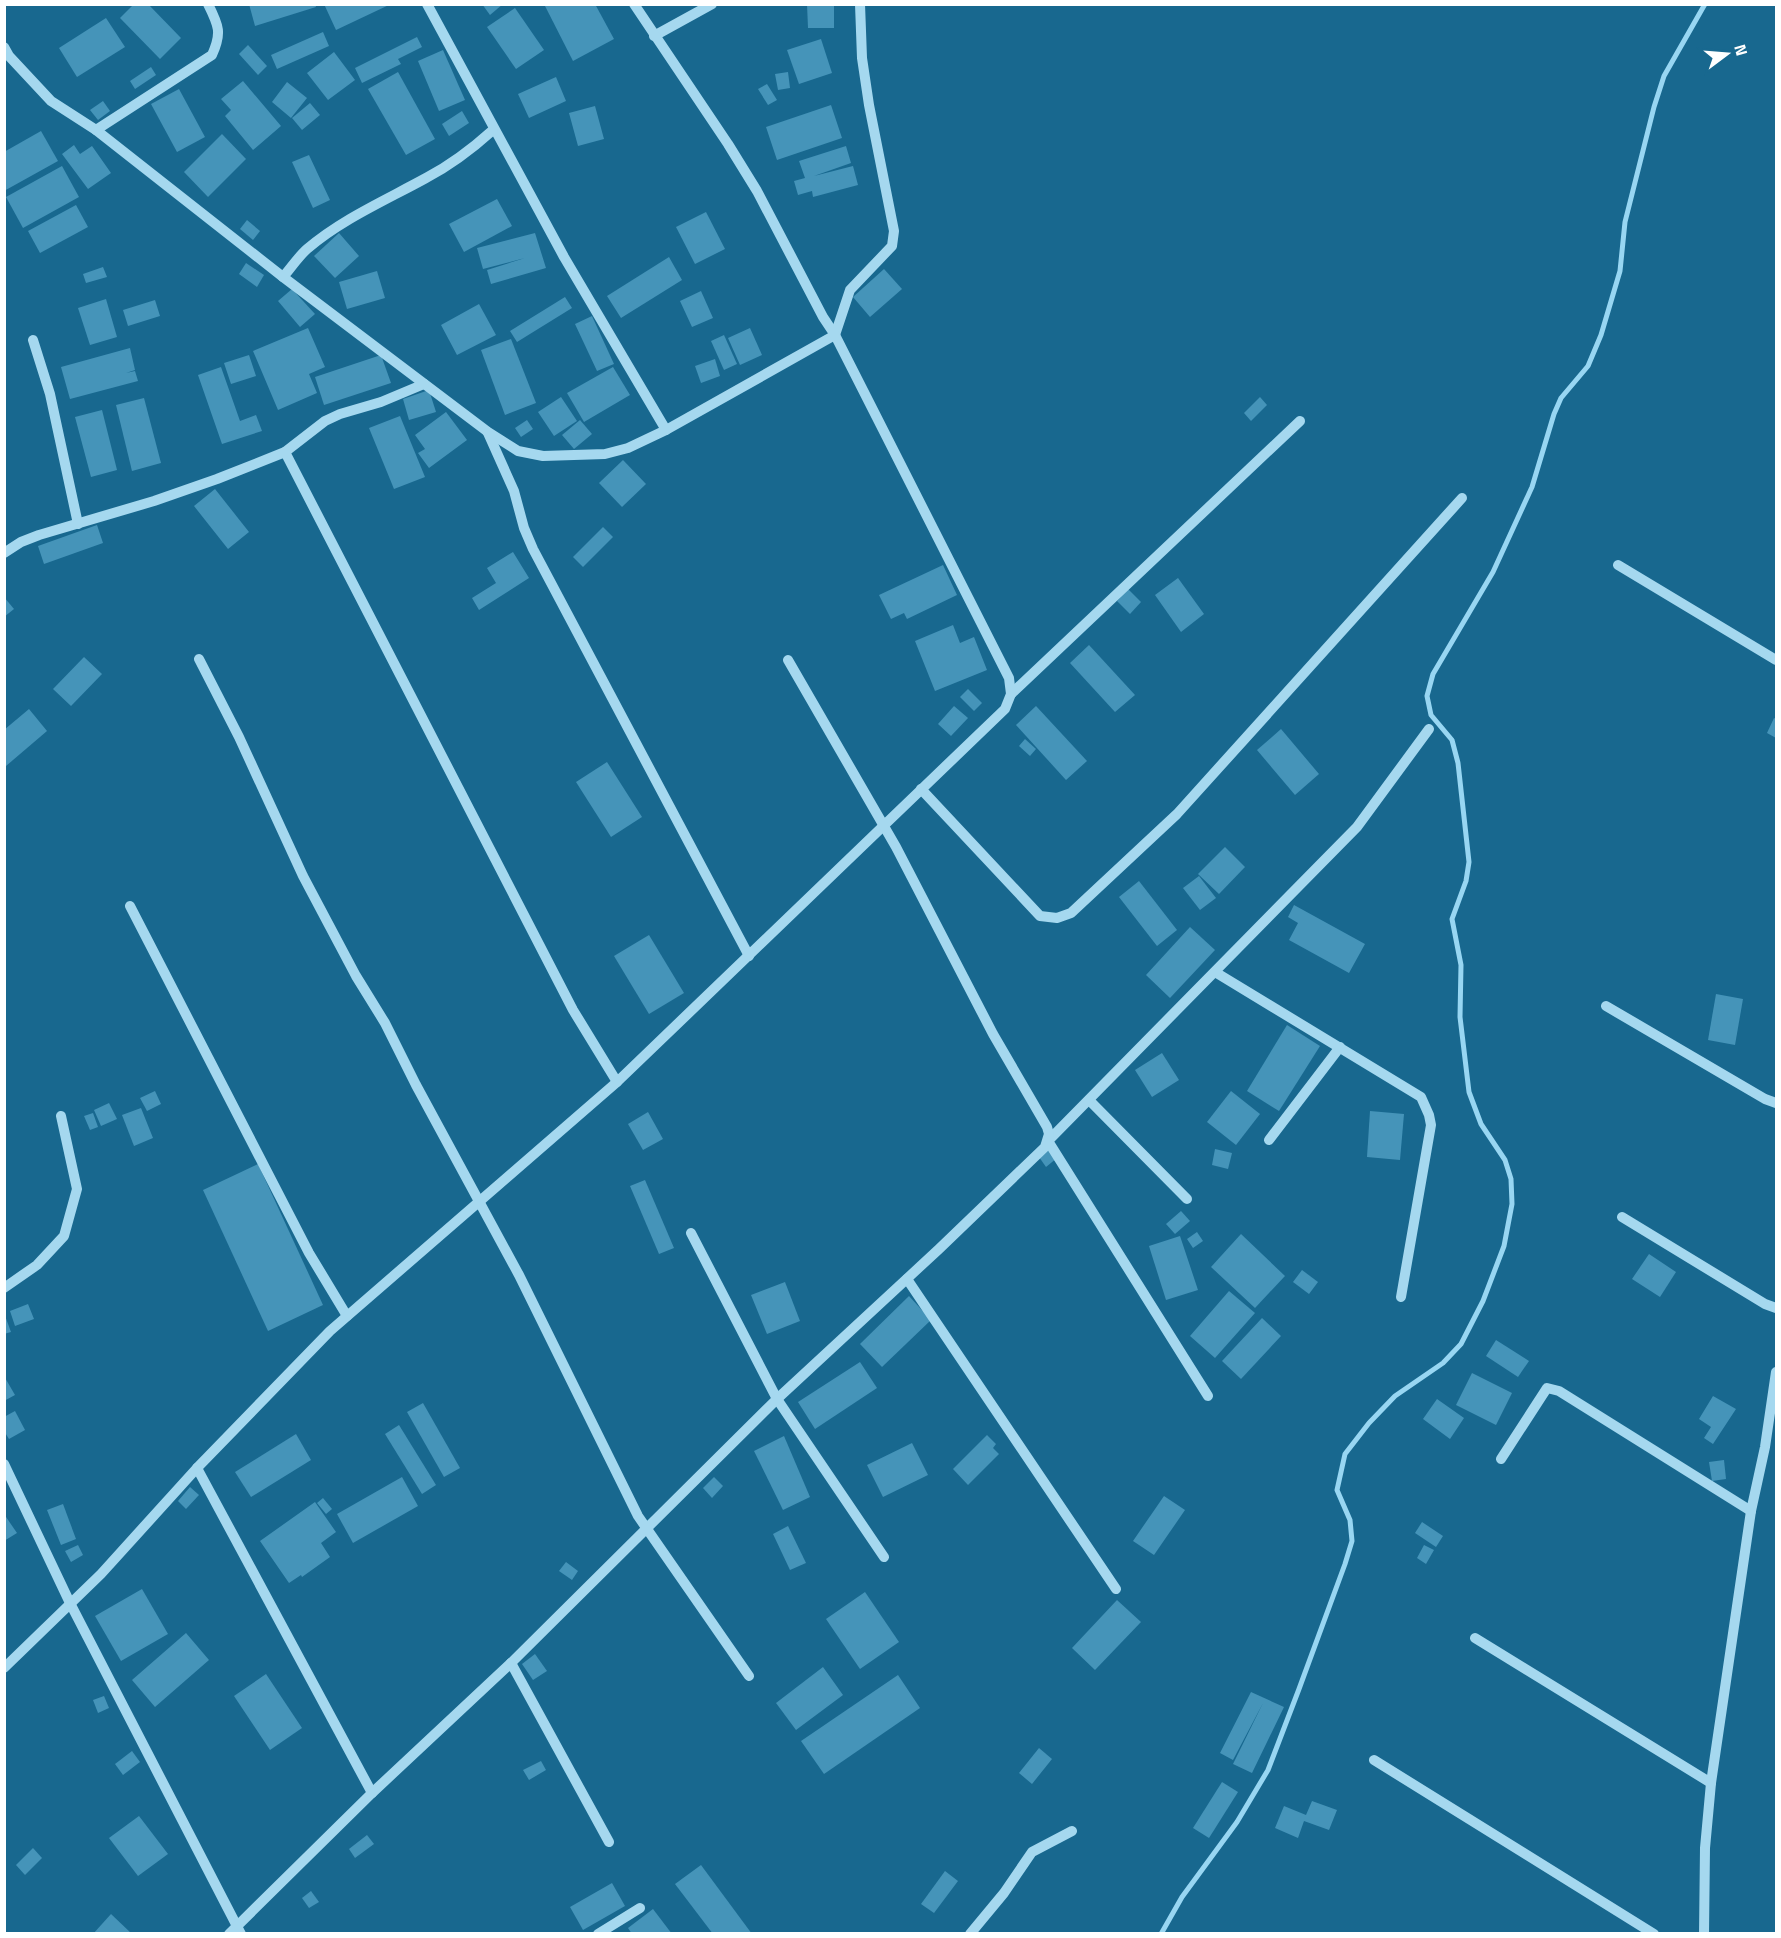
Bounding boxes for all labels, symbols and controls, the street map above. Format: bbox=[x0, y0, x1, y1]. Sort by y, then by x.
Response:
north arrow bbox=[1697, 24, 1757, 84]
text: N bbox=[1728, 41, 1754, 59]

